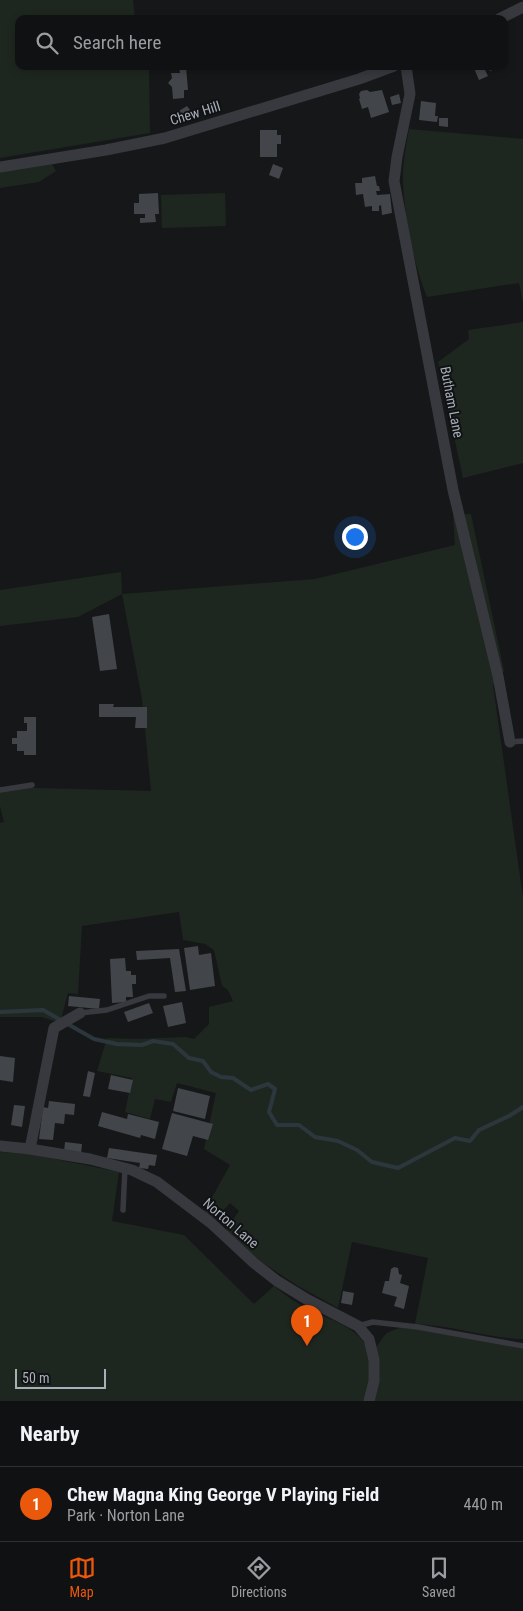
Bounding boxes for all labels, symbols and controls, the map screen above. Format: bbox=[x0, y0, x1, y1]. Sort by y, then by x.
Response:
search box bbox=[15, 15, 508, 70]
icon: search bbox=[33, 29, 61, 57]
text: Search here bbox=[73, 31, 161, 54]
street label: Chew Hill bbox=[168, 98, 222, 128]
street label: Butham Lane bbox=[437, 365, 467, 440]
your location bbox=[342, 524, 368, 550]
street label: Norton Lane bbox=[200, 1195, 262, 1252]
pin: 1 bbox=[291, 1305, 323, 1346]
scale bar bbox=[15, 1366, 106, 1389]
text: 50 m bbox=[22, 1370, 50, 1386]
text: Nearby bbox=[20, 1422, 79, 1446]
text: Chew Magna King George V Playing Field bbox=[67, 1483, 379, 1506]
text: 1 bbox=[32, 1495, 40, 1514]
text: 440 m bbox=[464, 1495, 503, 1514]
text: Park · Norton Lane bbox=[67, 1506, 185, 1525]
tab: Map bbox=[68, 1554, 96, 1600]
tab: Directions bbox=[231, 1554, 287, 1600]
tab: Saved bbox=[422, 1554, 455, 1600]

